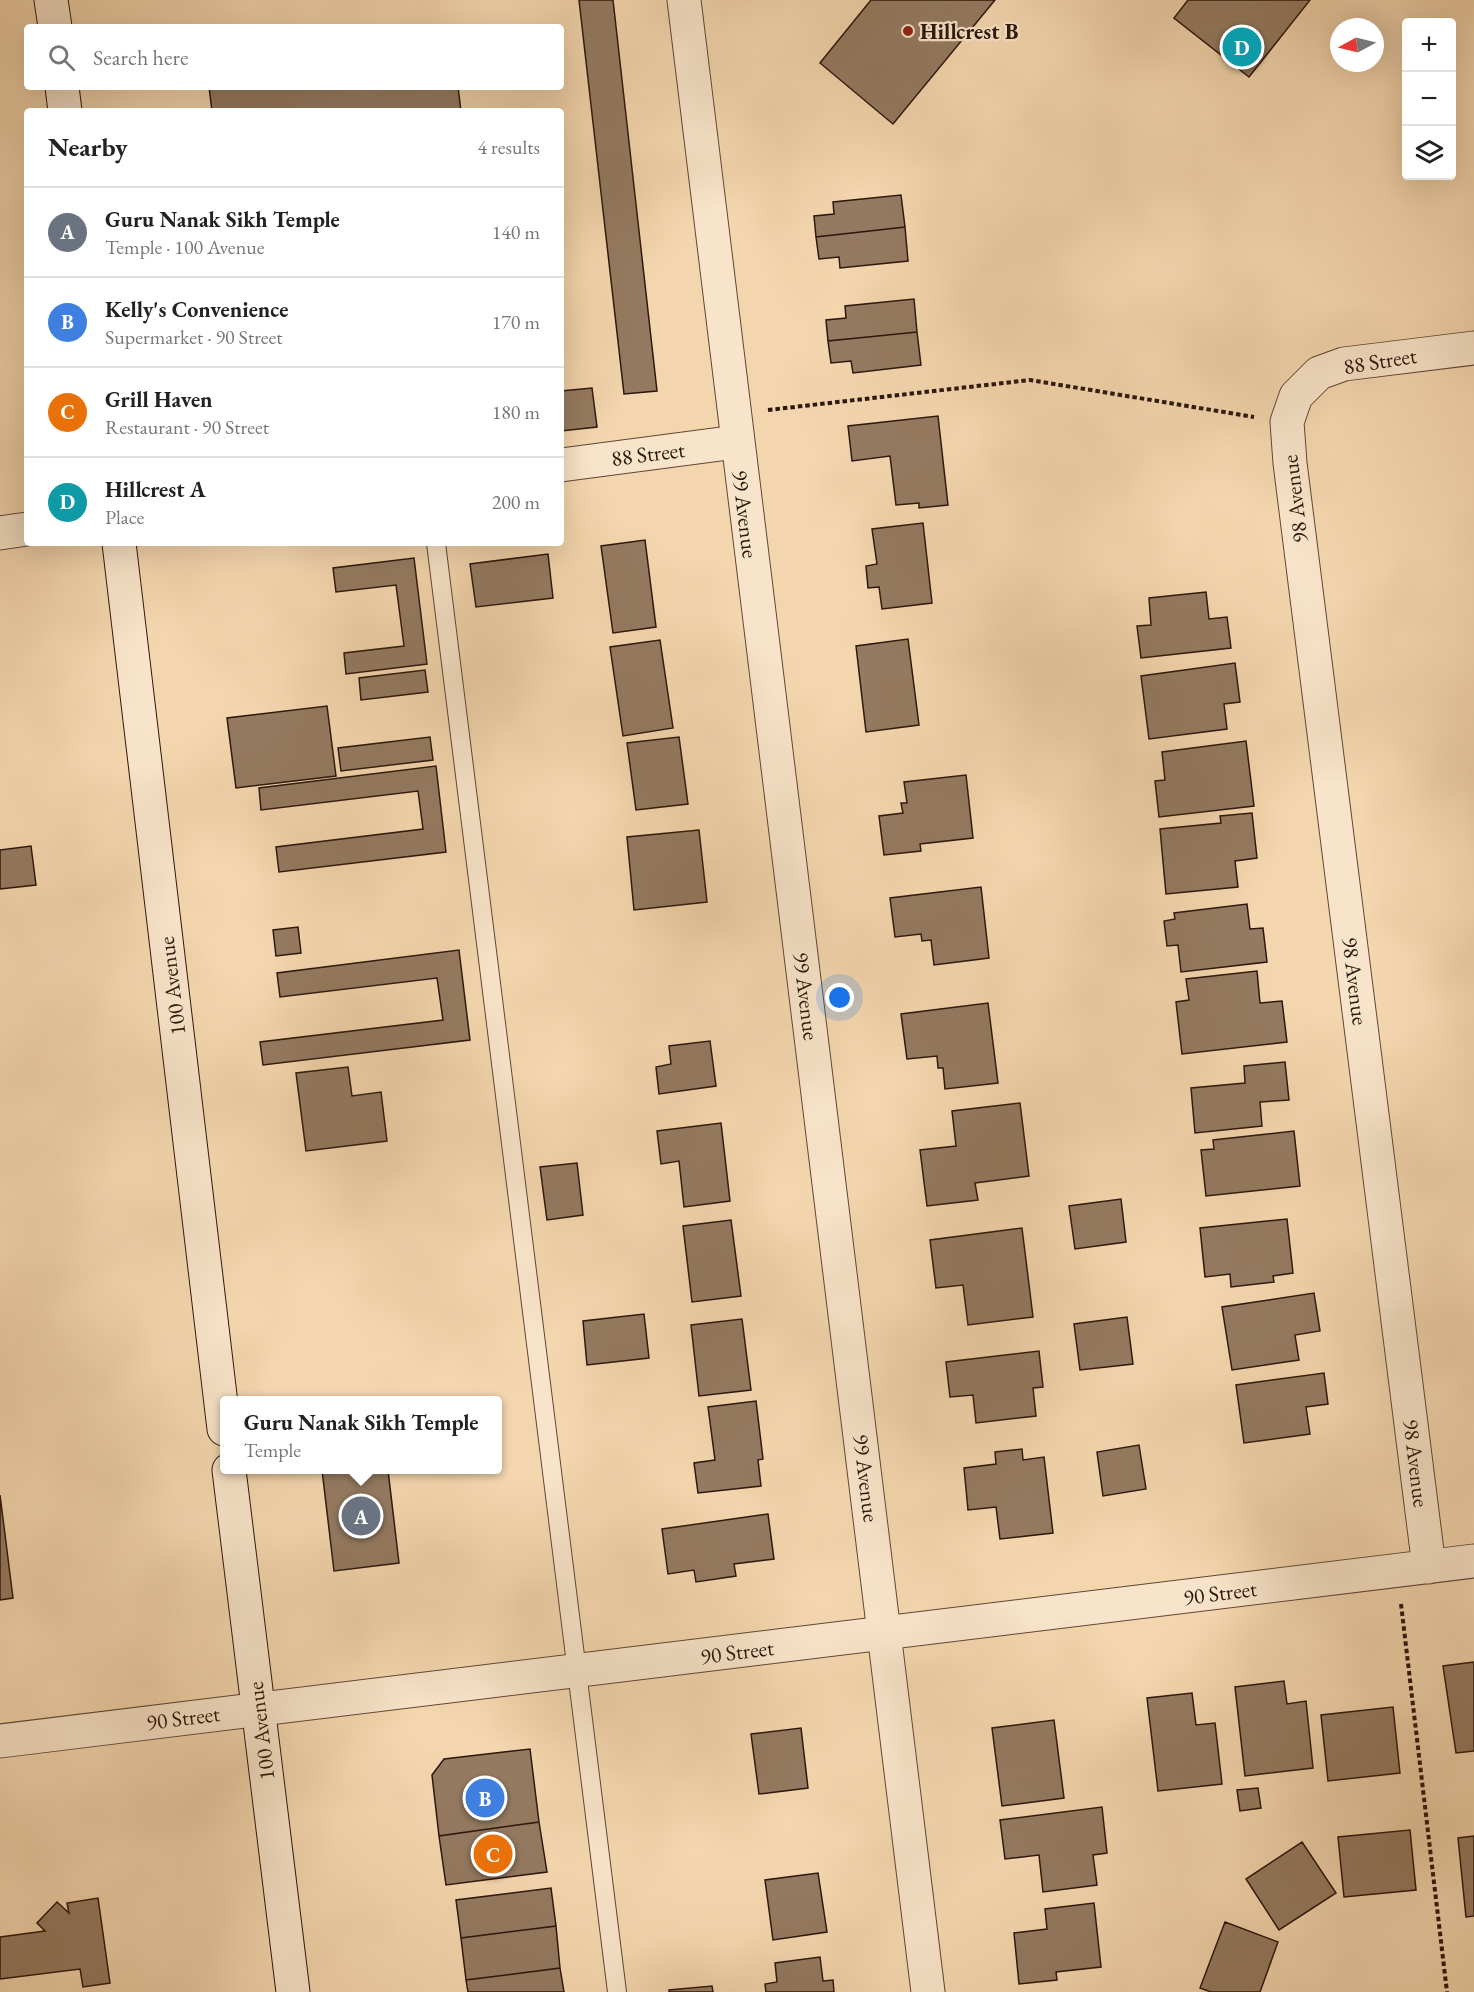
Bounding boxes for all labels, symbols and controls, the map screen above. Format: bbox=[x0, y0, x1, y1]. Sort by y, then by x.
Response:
place label: Hillcrest B bbox=[920, 17, 1019, 46]
north arrow bbox=[1330, 18, 1384, 72]
map controls bbox=[1402, 18, 1456, 180]
button: + bbox=[1402, 18, 1456, 72]
search box bbox=[24, 24, 564, 90]
marker: Hillcrest B bbox=[901, 24, 915, 38]
pin: D bbox=[1222, 24, 1262, 70]
icon: search bbox=[45, 41, 78, 74]
text: Search here bbox=[93, 43, 188, 72]
button: − bbox=[1402, 72, 1456, 126]
button: layers bbox=[1402, 126, 1456, 180]
text: Nearby bbox=[48, 130, 128, 164]
text: 4 results bbox=[477, 134, 540, 160]
text: Guru Nanak Sikh Temple bbox=[105, 205, 340, 234]
text: A bbox=[60, 219, 75, 245]
text: 140 m bbox=[492, 219, 540, 245]
text: Temple · 100 Avenue bbox=[105, 234, 265, 260]
text: Kelly's Convenience bbox=[105, 295, 288, 324]
text: B bbox=[61, 309, 74, 335]
text: 170 m bbox=[492, 309, 540, 335]
text: Supermarket · 90 Street bbox=[105, 324, 283, 350]
street label: 88 Street bbox=[1341, 341, 1419, 381]
text: Grill Haven bbox=[105, 385, 213, 414]
text: C bbox=[60, 399, 75, 425]
text: 180 m bbox=[492, 399, 540, 425]
text: Restaurant · 90 Street bbox=[105, 414, 269, 440]
street label: 88 Street bbox=[610, 435, 687, 473]
street label: 98 Avenue bbox=[1275, 453, 1315, 545]
street label: 99 Avenue bbox=[725, 468, 765, 560]
text: Hillcrest A bbox=[105, 475, 206, 504]
text: D bbox=[60, 489, 75, 515]
text: 200 m bbox=[492, 489, 540, 515]
text: Place bbox=[105, 504, 144, 530]
street label: 100 Avenue bbox=[152, 935, 192, 1037]
street label: 98 Avenue bbox=[1335, 935, 1375, 1027]
street label: 99 Avenue bbox=[786, 950, 826, 1042]
your location bbox=[825, 983, 854, 1012]
popup bbox=[220, 1396, 502, 1474]
text: Guru Nanak Sikh Temple bbox=[244, 1408, 478, 1437]
street label: 98 Avenue bbox=[1396, 1417, 1436, 1509]
street label: 99 Avenue bbox=[846, 1432, 886, 1524]
text: Temple bbox=[244, 1437, 301, 1463]
pin: A bbox=[342, 1494, 380, 1538]
street label: 90 Street bbox=[1182, 1574, 1259, 1612]
street label: 90 Street bbox=[699, 1633, 776, 1671]
street label: 100 Avenue bbox=[241, 1680, 281, 1782]
street label: 90 Street bbox=[145, 1699, 222, 1737]
pin: B bbox=[466, 1776, 504, 1820]
pin: C bbox=[474, 1832, 512, 1876]

